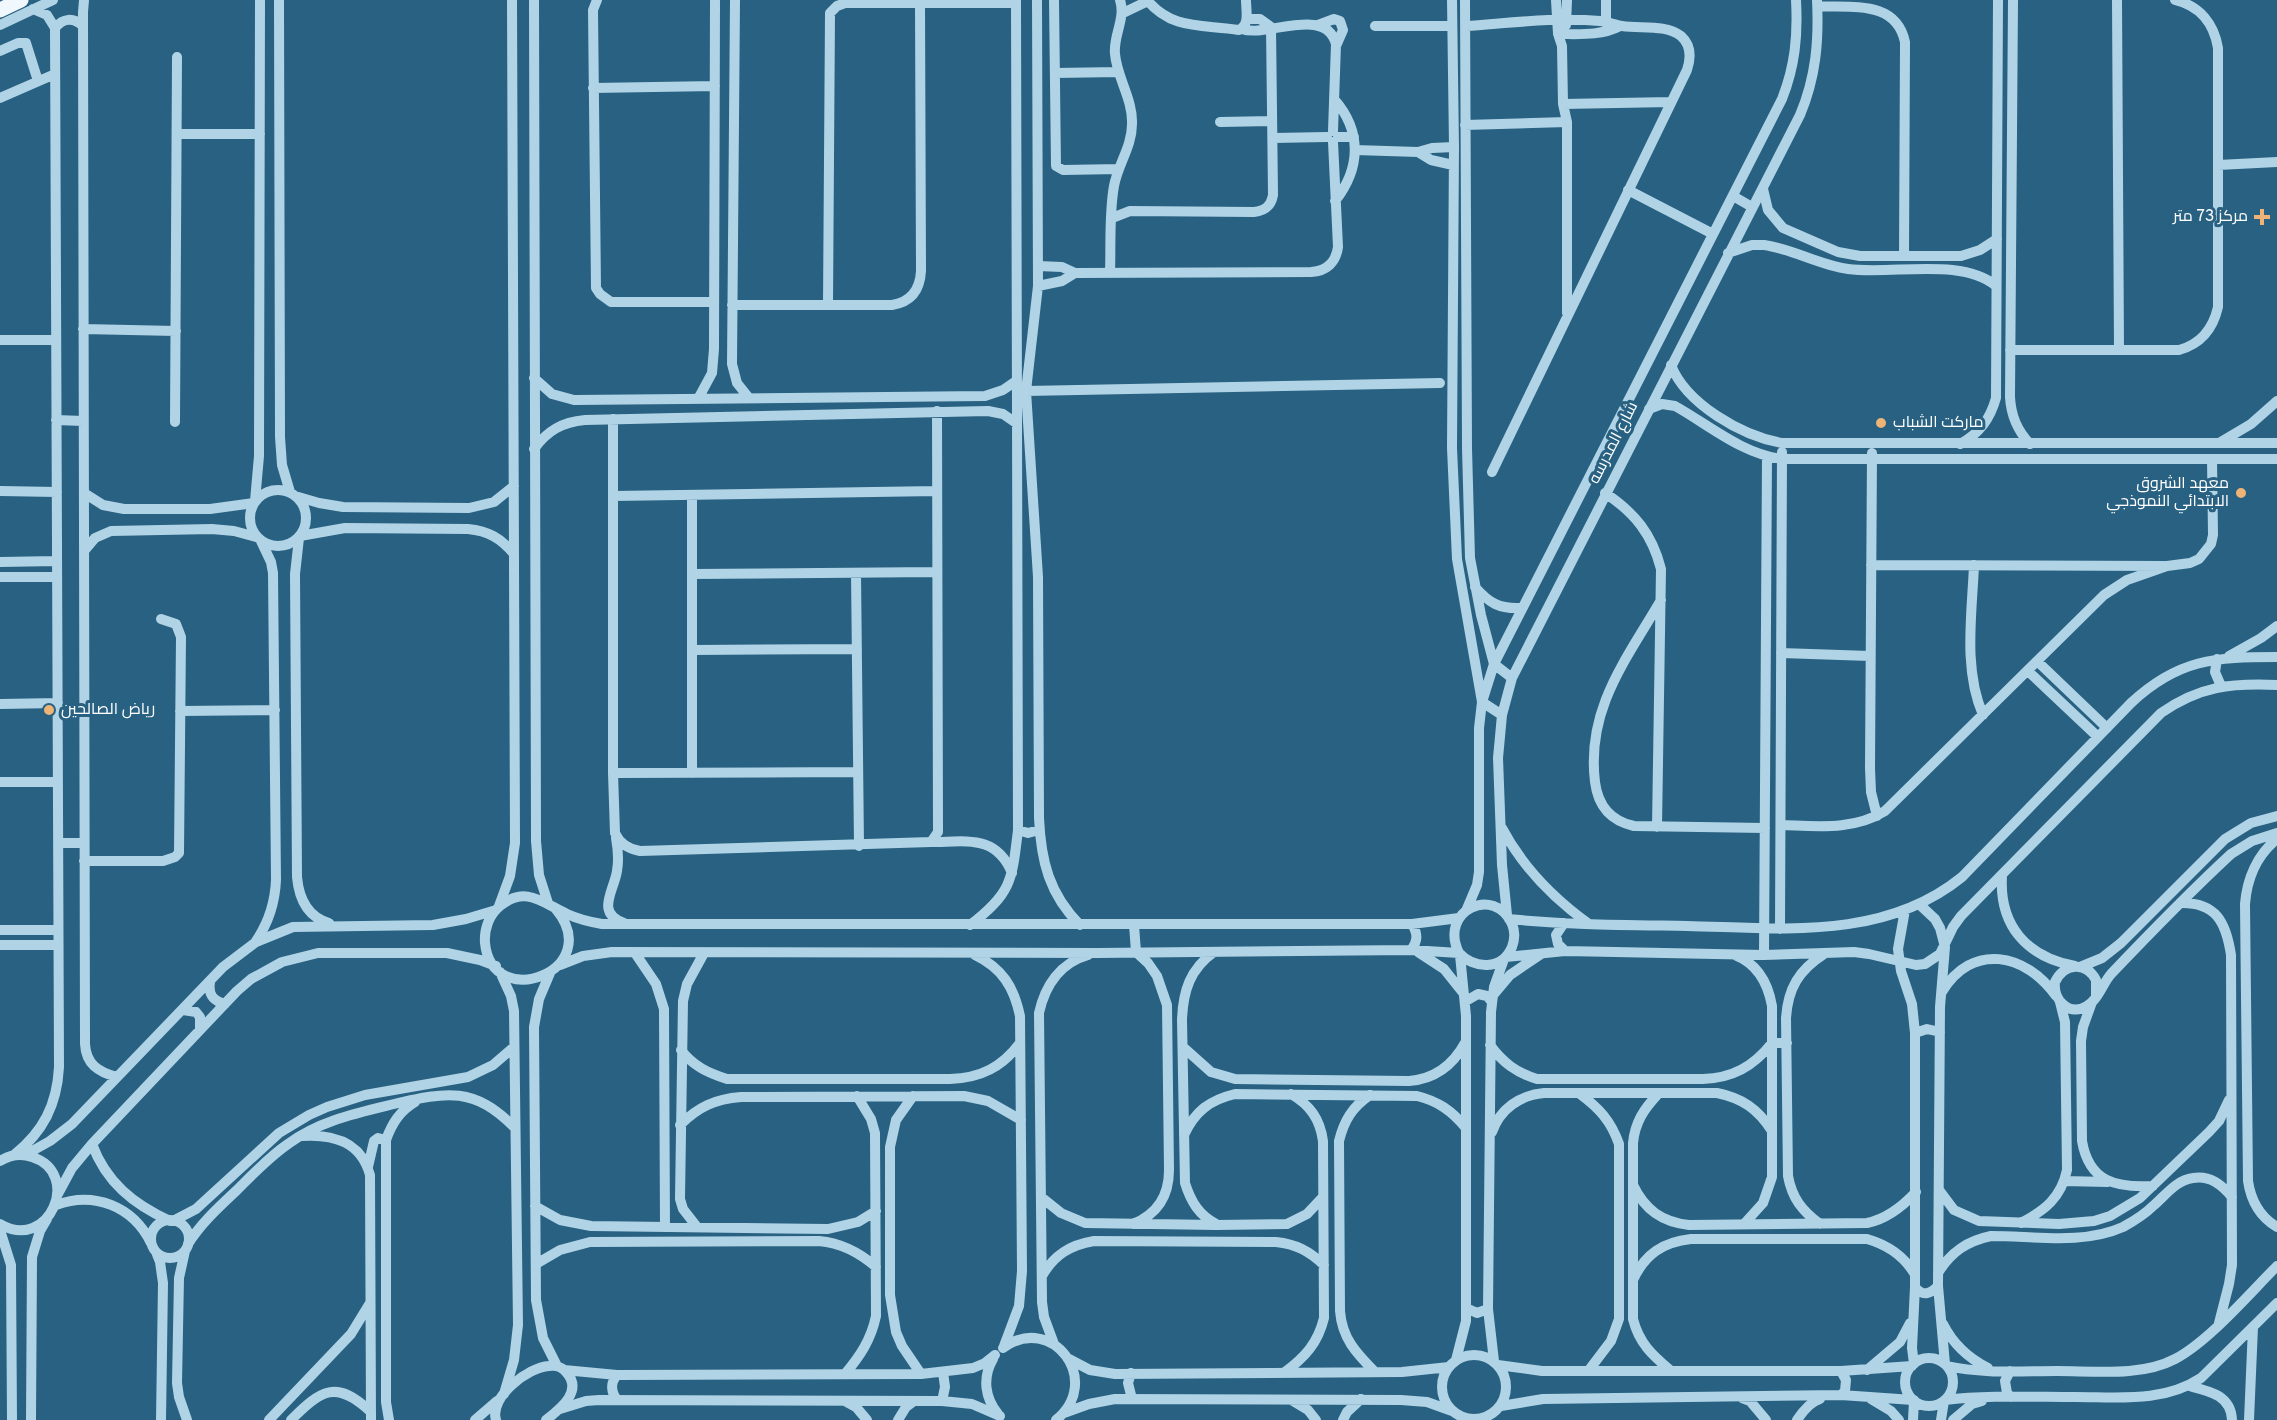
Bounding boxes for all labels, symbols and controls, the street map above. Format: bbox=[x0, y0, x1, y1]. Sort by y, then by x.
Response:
place label: مركز 73 متر bbox=[2172, 207, 2248, 227]
marker: مركز 73 متر bbox=[2253, 208, 2271, 226]
street label: شارع المدرسه bbox=[1585, 399, 1643, 487]
place label: ماركت الشباب bbox=[1893, 413, 1984, 433]
marker: ماركت الشباب bbox=[1874, 416, 1888, 430]
place label: معهد الشروق الابتدائي النموذجي bbox=[2106, 474, 2229, 514]
marker: معهد الشروق الابتدائي النموذجي bbox=[2234, 486, 2248, 500]
place label: رياض الصالحين bbox=[61, 700, 155, 720]
marker: رياض الصالحين bbox=[42, 703, 56, 717]

